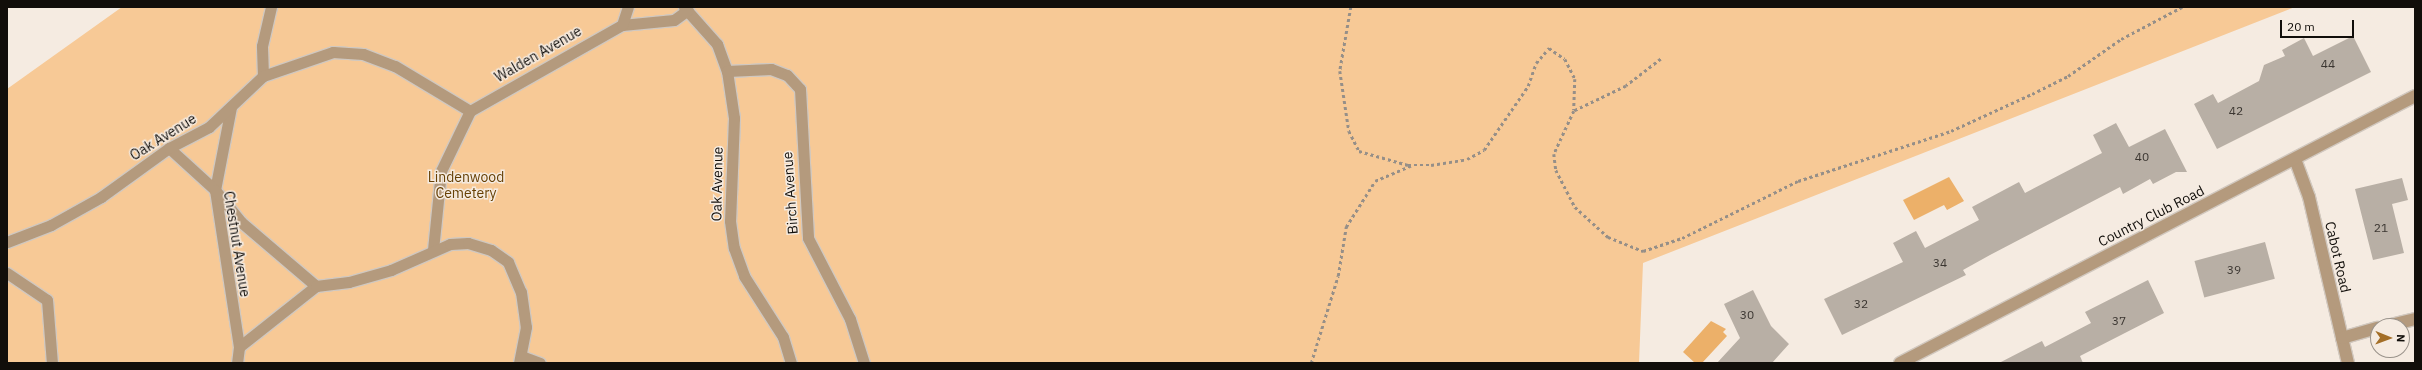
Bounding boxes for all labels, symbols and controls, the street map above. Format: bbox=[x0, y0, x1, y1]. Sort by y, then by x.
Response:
scale bar bbox=[2282, 12, 2356, 38]
text: 20 m bbox=[2287, 19, 2315, 34]
street label: Walden Avenue bbox=[492, 22, 584, 86]
house number: 44 bbox=[2321, 57, 2335, 71]
house number: 42 bbox=[2229, 104, 2243, 118]
street label: Oak Avenue bbox=[127, 110, 199, 164]
street label: Oak Avenue bbox=[708, 146, 726, 222]
house number: 40 bbox=[2135, 150, 2149, 164]
street label: Birch Avenue bbox=[779, 151, 801, 235]
park label: Lindenwood Cemetery bbox=[428, 169, 504, 202]
street label: Country Club Road bbox=[2095, 182, 2207, 250]
street label: Chestnut Avenue bbox=[220, 190, 254, 298]
street label: Cabot Road bbox=[2322, 220, 2354, 294]
house number: 21 bbox=[2374, 221, 2388, 235]
house number: 34 bbox=[1933, 256, 1947, 270]
house number: 39 bbox=[2227, 263, 2241, 277]
house number: 32 bbox=[1854, 297, 1868, 311]
house number: 30 bbox=[1740, 308, 1754, 322]
house number: 37 bbox=[2112, 314, 2126, 328]
north arrow bbox=[2370, 318, 2410, 358]
text: N bbox=[2394, 334, 2408, 342]

